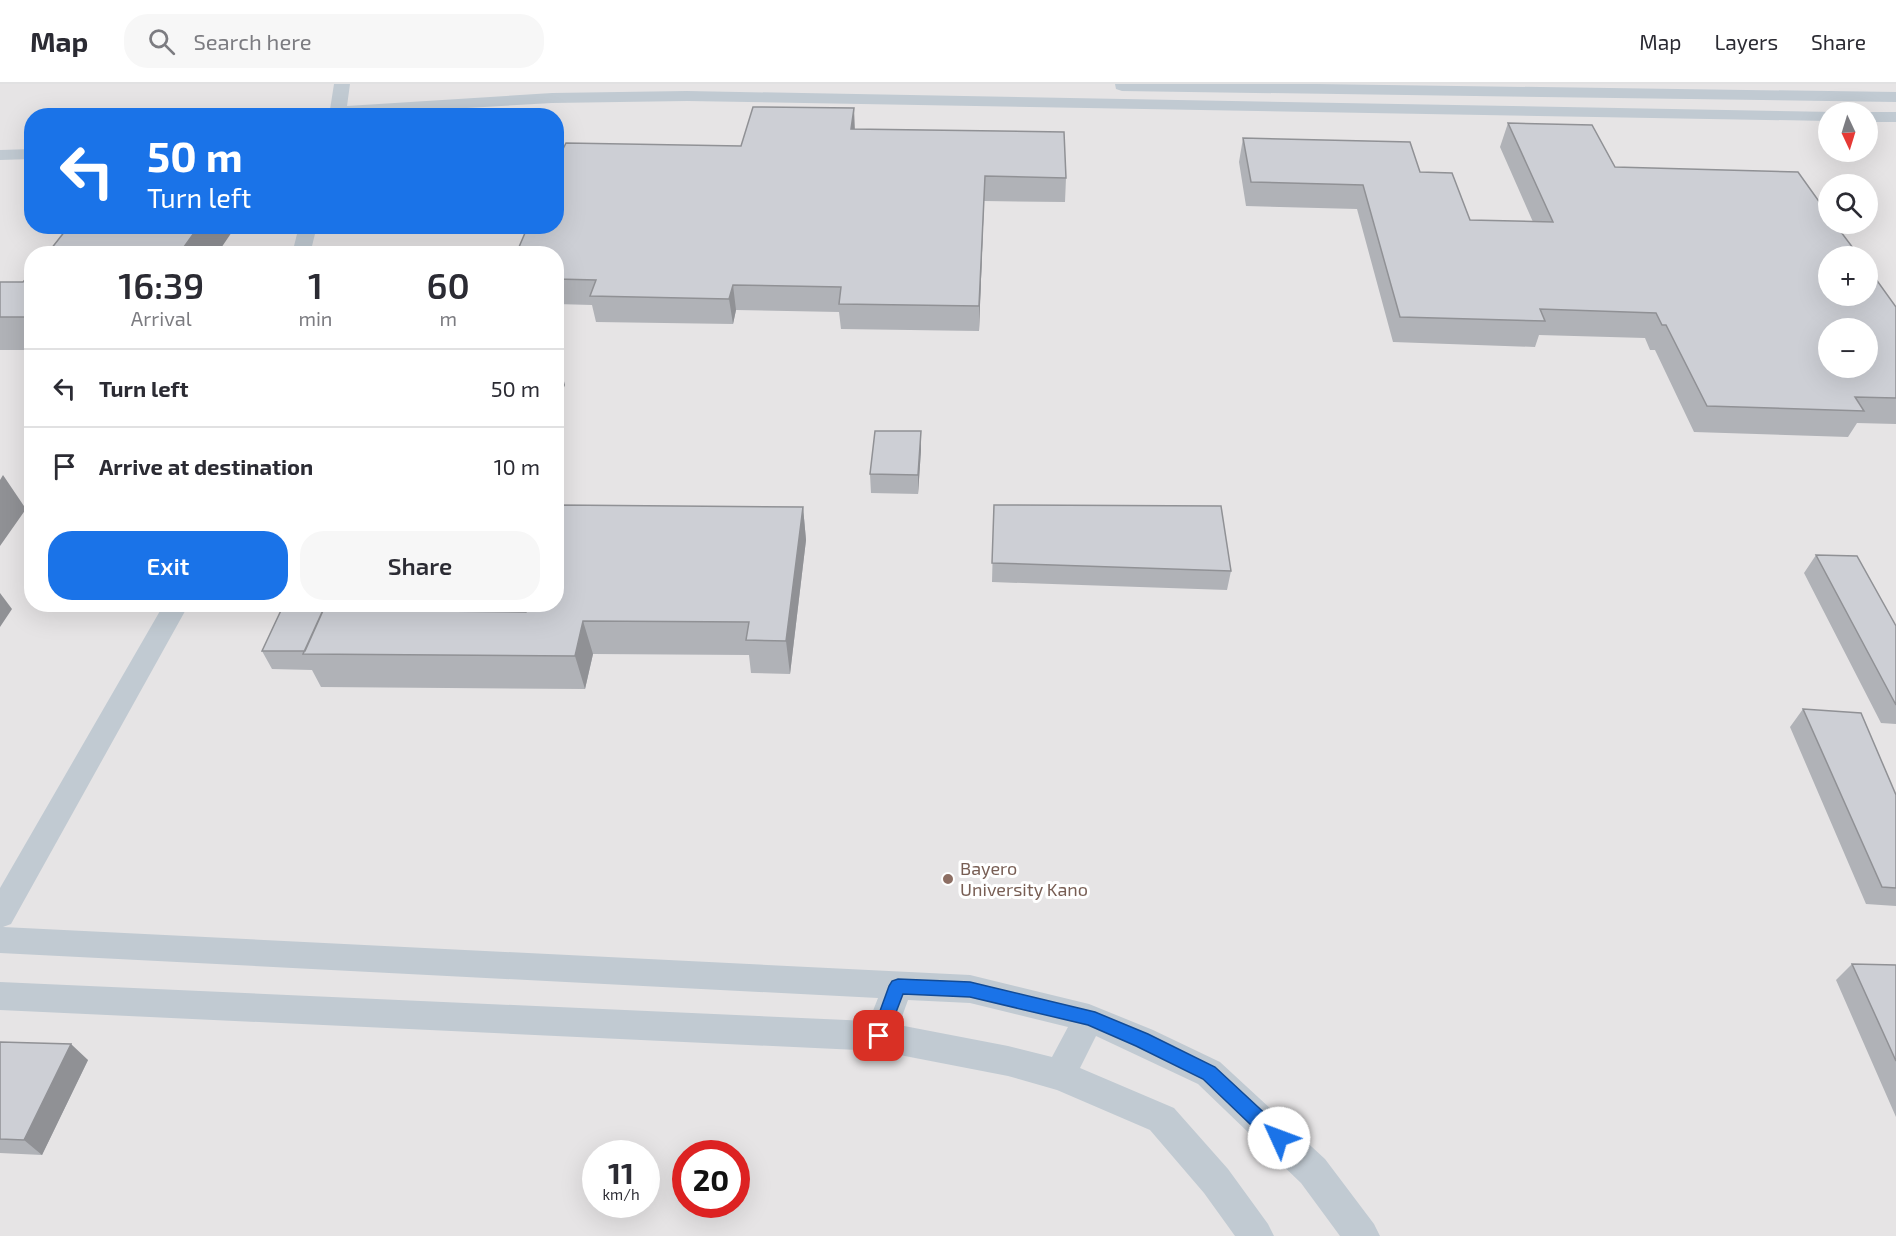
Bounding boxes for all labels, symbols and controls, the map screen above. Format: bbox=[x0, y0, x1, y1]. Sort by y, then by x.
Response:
search box bbox=[124, 14, 544, 68]
text: Map bbox=[30, 24, 88, 58]
icon: search bbox=[145, 25, 178, 58]
text: Search here bbox=[193, 28, 312, 54]
text: Map bbox=[1639, 29, 1681, 54]
text: Layers bbox=[1714, 29, 1778, 54]
text: Share bbox=[1811, 29, 1866, 54]
north arrow bbox=[1818, 102, 1878, 162]
map controls bbox=[1818, 102, 1878, 378]
text: 50 m bbox=[147, 130, 243, 180]
icon: left bbox=[48, 132, 126, 210]
button: search bbox=[1818, 174, 1878, 234]
text: Turn left bbox=[147, 181, 251, 213]
button: + bbox=[1818, 246, 1878, 306]
text: 16:39 bbox=[118, 263, 204, 306]
text: 1 bbox=[308, 263, 323, 306]
text: 60 bbox=[427, 263, 470, 306]
text: Arrival bbox=[131, 306, 192, 330]
text: min bbox=[298, 306, 332, 330]
text: m bbox=[439, 306, 457, 330]
button: − bbox=[1818, 318, 1878, 378]
icon: left bbox=[48, 372, 81, 405]
text: Turn left bbox=[99, 375, 188, 401]
text: 50 m bbox=[491, 375, 540, 401]
icon: arrive bbox=[48, 450, 81, 483]
text: Arrive at destination bbox=[99, 453, 313, 479]
text: 10 m bbox=[494, 453, 540, 479]
button: Exit bbox=[48, 531, 288, 600]
button: Share bbox=[300, 531, 540, 600]
place label: Bayero University Kano bbox=[960, 857, 1088, 900]
marker: Bayero University Kano bbox=[941, 872, 955, 886]
pin bbox=[853, 1010, 904, 1061]
icon: arrive bbox=[862, 1019, 895, 1052]
position arrow bbox=[1247, 1106, 1311, 1170]
speed limit sign: 20 bbox=[672, 1140, 750, 1218]
text: 11 bbox=[608, 1154, 634, 1190]
text: km/h bbox=[602, 1185, 640, 1203]

